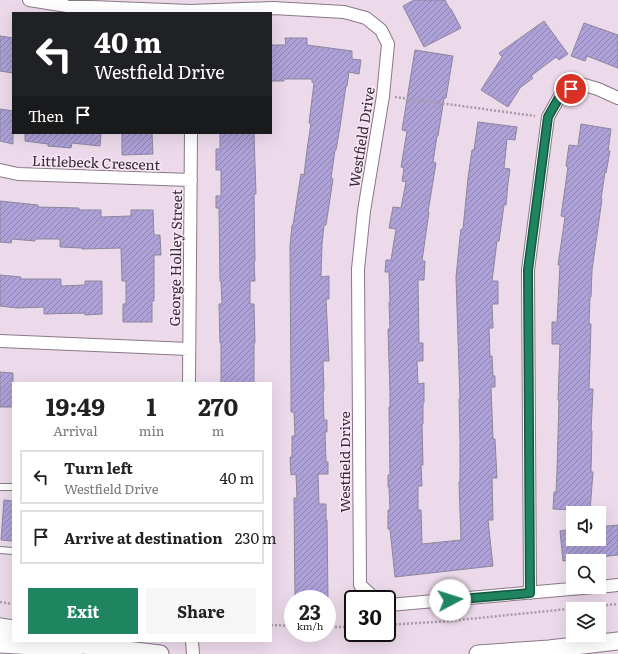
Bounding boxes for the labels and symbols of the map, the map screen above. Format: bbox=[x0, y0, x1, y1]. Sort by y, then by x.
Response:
pin bbox=[554, 72, 588, 106]
street label: Westfield Drive bbox=[343, 85, 379, 189]
street label: Littlebeck Crescent bbox=[32, 150, 161, 174]
street label: George Holley Street bbox=[164, 189, 186, 327]
street label: Westfield Drive bbox=[334, 411, 354, 513]
position arrow bbox=[429, 579, 471, 621]
speed limit sign: 30 bbox=[344, 590, 396, 642]

